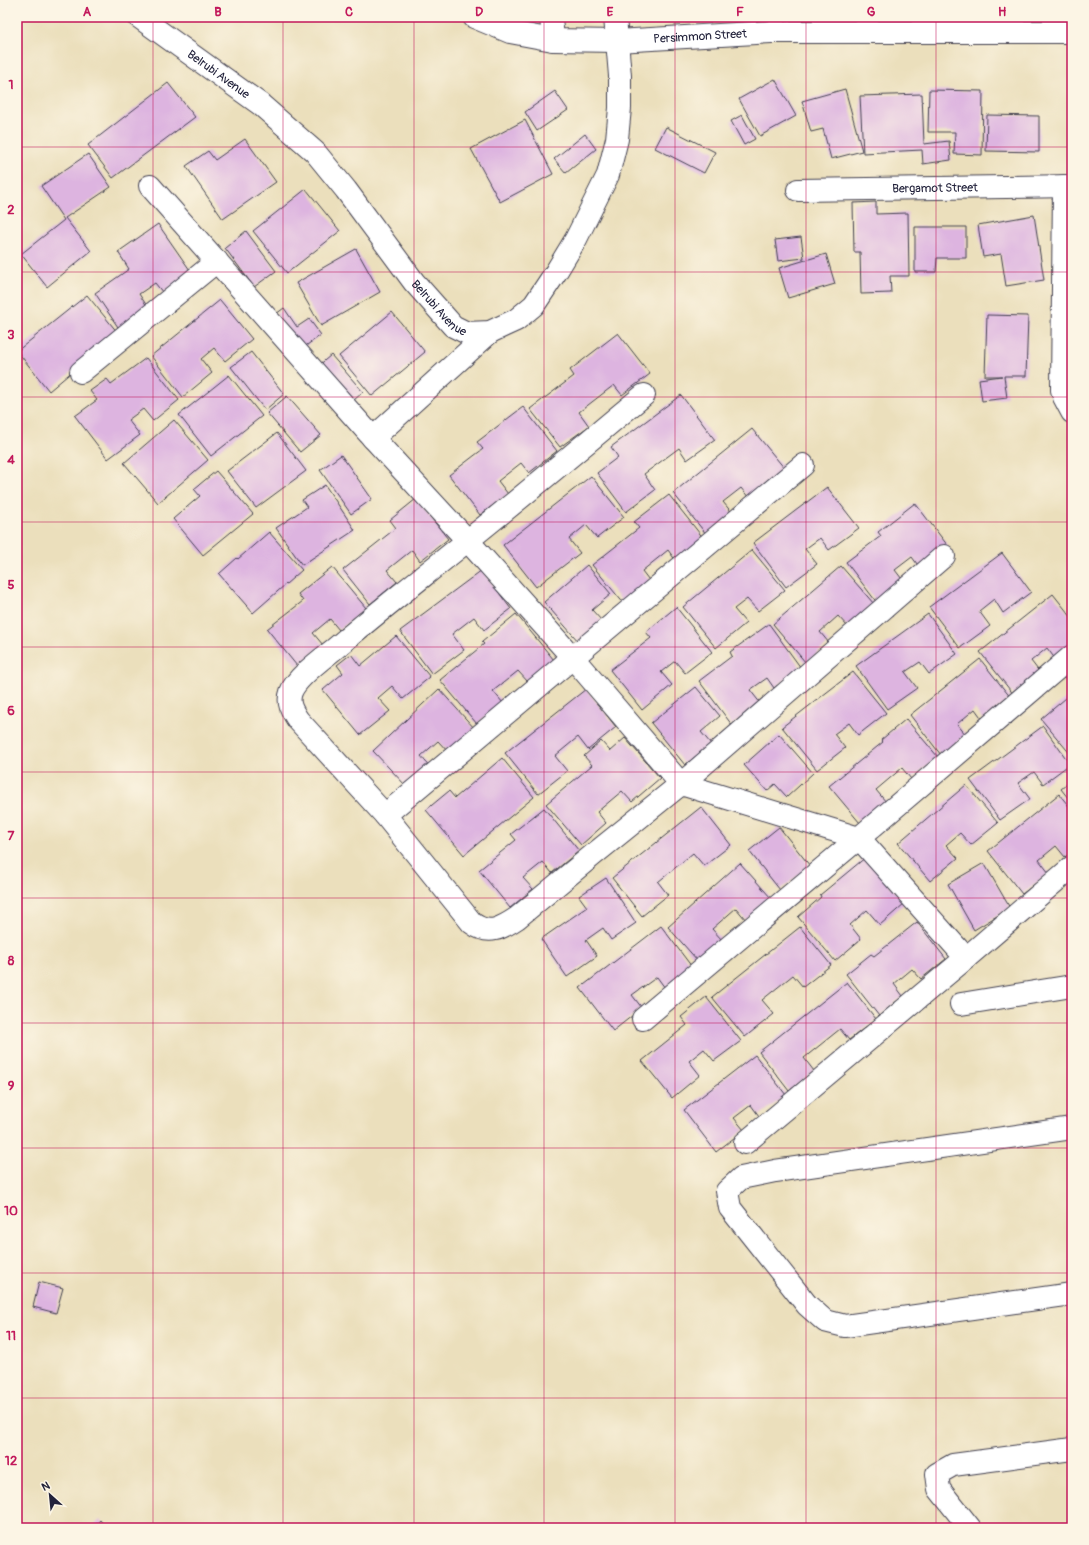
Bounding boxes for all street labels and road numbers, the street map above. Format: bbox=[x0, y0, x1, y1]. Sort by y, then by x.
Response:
street label: Persimmon Street bbox=[653, 26, 747, 46]
street label: Belrubi Avenue bbox=[184, 47, 253, 102]
street label: Bergamot Street bbox=[892, 180, 978, 196]
street label: Belrubi Avenue bbox=[408, 277, 469, 339]

